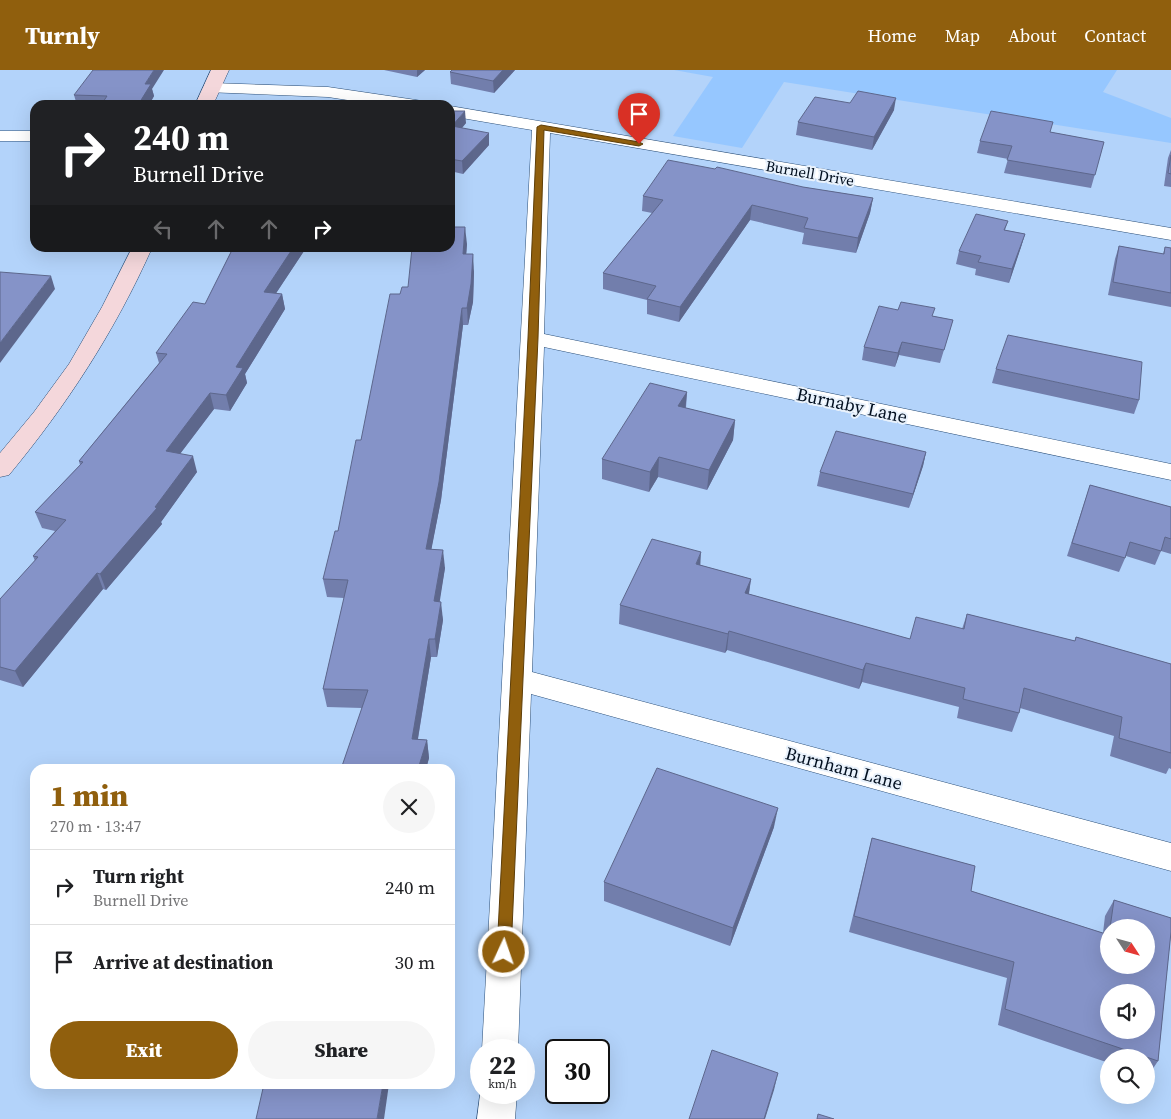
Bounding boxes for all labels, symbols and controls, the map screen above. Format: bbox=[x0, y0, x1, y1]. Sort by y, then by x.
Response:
text: Turnly bbox=[25, 19, 100, 52]
text: Home bbox=[868, 23, 917, 48]
text: Map bbox=[945, 23, 980, 48]
text: About bbox=[1008, 23, 1056, 48]
text: Contact bbox=[1084, 23, 1146, 48]
pin bbox=[618, 93, 660, 144]
icon: arrive bbox=[625, 100, 653, 128]
text: 240 m bbox=[133, 114, 229, 162]
icon: right bbox=[50, 120, 115, 185]
street label: Burnell Drive bbox=[764, 155, 856, 191]
text: Burnell Drive bbox=[133, 159, 264, 189]
icon: left bbox=[149, 215, 177, 243]
icon: ahead bbox=[202, 215, 230, 243]
icon: ahead bbox=[255, 215, 283, 243]
icon: right bbox=[308, 215, 336, 243]
street label: Burnaby Lane bbox=[794, 381, 910, 429]
street label: Burnham Lane bbox=[783, 740, 905, 796]
text: 1 min bbox=[50, 775, 128, 816]
button: close bbox=[383, 781, 435, 833]
text: 270 m · 13:47 bbox=[50, 815, 141, 837]
text: Turn right bbox=[93, 863, 184, 889]
icon: right bbox=[50, 873, 78, 901]
text: 240 m bbox=[385, 874, 435, 900]
text: Burnell Drive bbox=[93, 889, 188, 911]
north arrow bbox=[1100, 919, 1155, 974]
map controls bbox=[1100, 919, 1155, 1104]
position arrow bbox=[477, 925, 529, 977]
icon: arrive bbox=[50, 948, 78, 976]
text: Arrive at destination bbox=[93, 949, 273, 975]
text: 30 m bbox=[394, 949, 435, 975]
button: sound bbox=[1100, 984, 1155, 1039]
button: Exit bbox=[50, 1021, 238, 1079]
button: Share bbox=[248, 1021, 435, 1079]
speed limit sign: 30 bbox=[545, 1039, 610, 1104]
text: 22 bbox=[489, 1048, 516, 1082]
button: search bbox=[1100, 1049, 1155, 1104]
text: km/h bbox=[488, 1076, 517, 1092]

